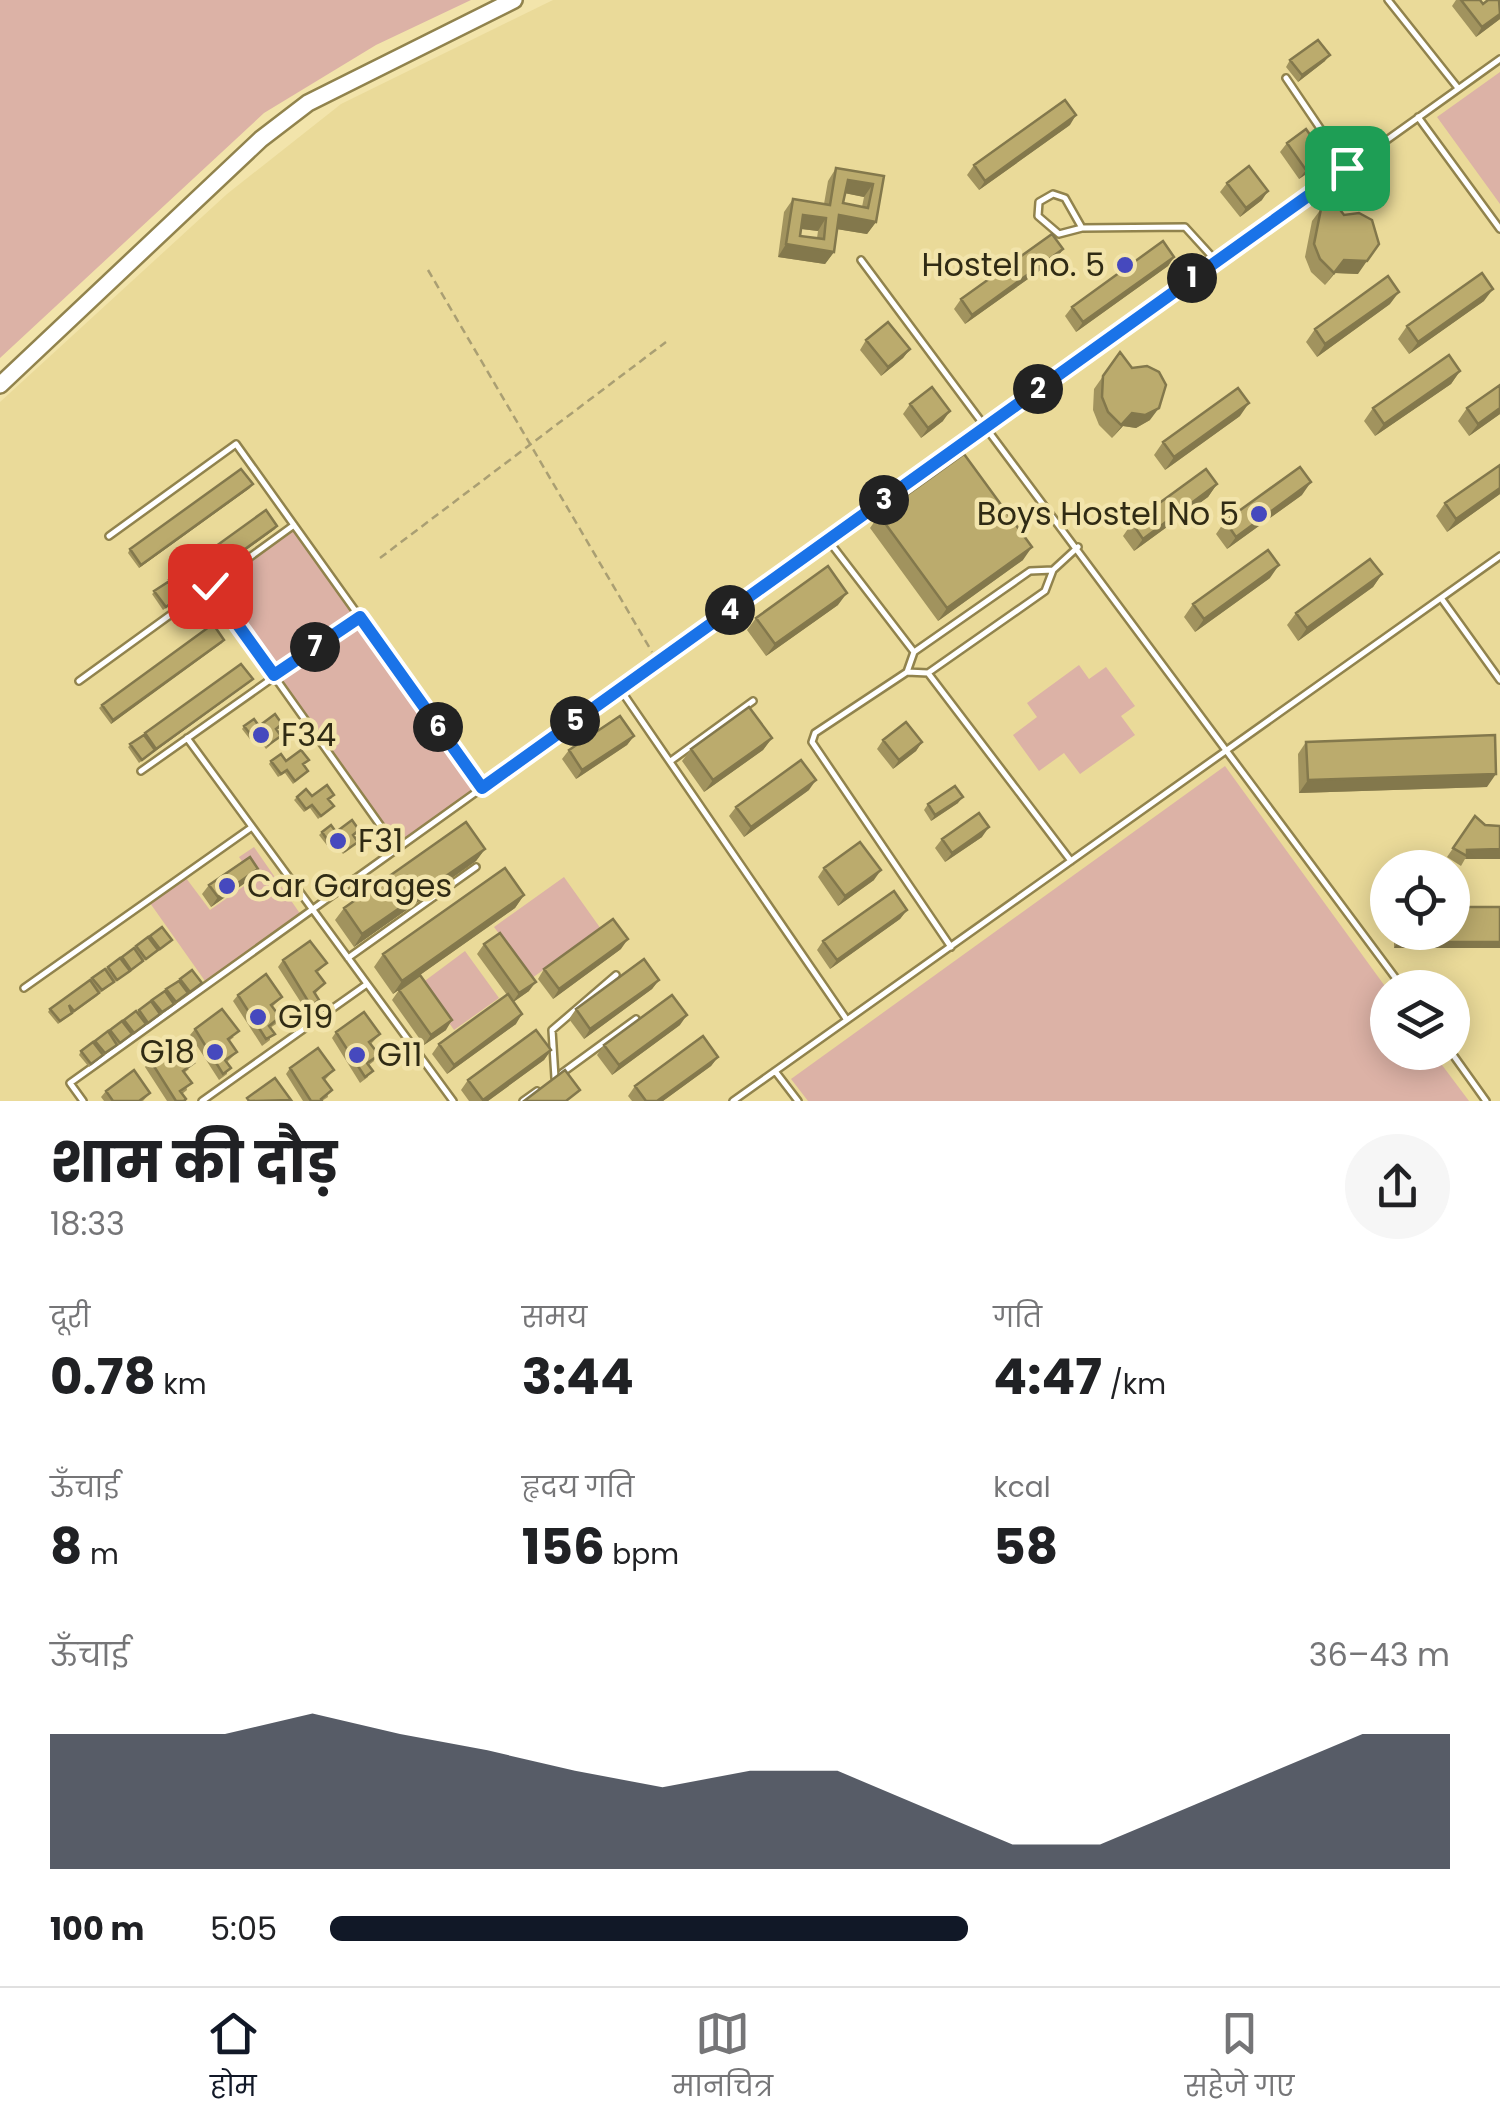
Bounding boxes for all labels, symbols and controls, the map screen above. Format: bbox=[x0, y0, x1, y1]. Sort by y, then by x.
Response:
pin bbox=[1305, 126, 1390, 211]
icon: arrive bbox=[1320, 141, 1375, 196]
place label: Hostel no. 5 bbox=[921, 242, 1105, 287]
pin: 1 bbox=[1167, 253, 1217, 303]
marker: Hostel no. 5 bbox=[1114, 254, 1136, 276]
text: 1 bbox=[1187, 258, 1197, 297]
pin: 2 bbox=[1013, 364, 1063, 414]
text: 2 bbox=[1030, 369, 1046, 408]
pin: 3 bbox=[859, 475, 909, 525]
text: 3 bbox=[876, 480, 892, 519]
place label: Boys Hostel No 5 bbox=[977, 491, 1239, 536]
marker: Boys Hostel No 5 bbox=[1248, 503, 1270, 525]
pin bbox=[168, 544, 253, 629]
icon: check bbox=[183, 559, 238, 614]
pin: 4 bbox=[705, 585, 755, 635]
text: 4 bbox=[721, 590, 739, 629]
pin: 7 bbox=[290, 622, 340, 672]
text: 7 bbox=[308, 627, 322, 666]
pin: 5 bbox=[550, 696, 600, 746]
text: 5 bbox=[566, 701, 584, 740]
pin: 6 bbox=[413, 702, 463, 752]
text: 6 bbox=[429, 707, 447, 746]
place label: F34 bbox=[281, 712, 336, 757]
marker: F34 bbox=[250, 724, 272, 746]
place label: F31 bbox=[358, 818, 403, 863]
marker: F31 bbox=[327, 830, 349, 852]
map controls bbox=[1370, 850, 1470, 1070]
button: locate bbox=[1370, 850, 1470, 950]
place label: Car Garages bbox=[247, 863, 452, 908]
marker: Car Garages bbox=[216, 875, 238, 897]
button: layers bbox=[1370, 970, 1470, 1070]
place label: G19 bbox=[278, 994, 333, 1039]
marker: G19 bbox=[247, 1006, 269, 1028]
place label: G18 bbox=[140, 1029, 195, 1074]
place label: G11 bbox=[377, 1032, 422, 1077]
marker: G18 bbox=[204, 1041, 226, 1063]
marker: G11 bbox=[346, 1044, 368, 1066]
text: शाम की दौड़ bbox=[50, 1124, 337, 1201]
button: share bbox=[1345, 1134, 1450, 1239]
text: 18:33 bbox=[50, 1201, 125, 1246]
text: दूरी bbox=[50, 1298, 90, 1337]
text: समय bbox=[522, 1298, 587, 1337]
text: गति bbox=[993, 1298, 1042, 1337]
text: 0.78 bbox=[50, 1341, 156, 1412]
text: 3:44 bbox=[522, 1341, 634, 1412]
text: 4:47 bbox=[993, 1341, 1102, 1412]
text: km bbox=[156, 1365, 207, 1404]
text: /km bbox=[1102, 1365, 1166, 1404]
text: ऊँचाई bbox=[50, 1468, 119, 1507]
text: हृदय गति bbox=[522, 1468, 634, 1507]
text: kcal bbox=[993, 1468, 1051, 1507]
text: 8 bbox=[50, 1511, 82, 1582]
text: 156 bbox=[522, 1511, 605, 1582]
text: 58 bbox=[993, 1511, 1058, 1582]
text: m bbox=[82, 1535, 119, 1574]
text: bpm bbox=[605, 1535, 679, 1574]
text: ऊँचाई bbox=[50, 1632, 129, 1677]
text: 36–43 m bbox=[1309, 1632, 1450, 1677]
text: 100 m bbox=[50, 1906, 144, 1951]
text: 5:05 bbox=[210, 1906, 277, 1951]
tab: होम bbox=[206, 2006, 261, 2108]
tab: मानचित्र bbox=[672, 2006, 773, 2108]
tab: सहेजे गए bbox=[1185, 2006, 1294, 2108]

